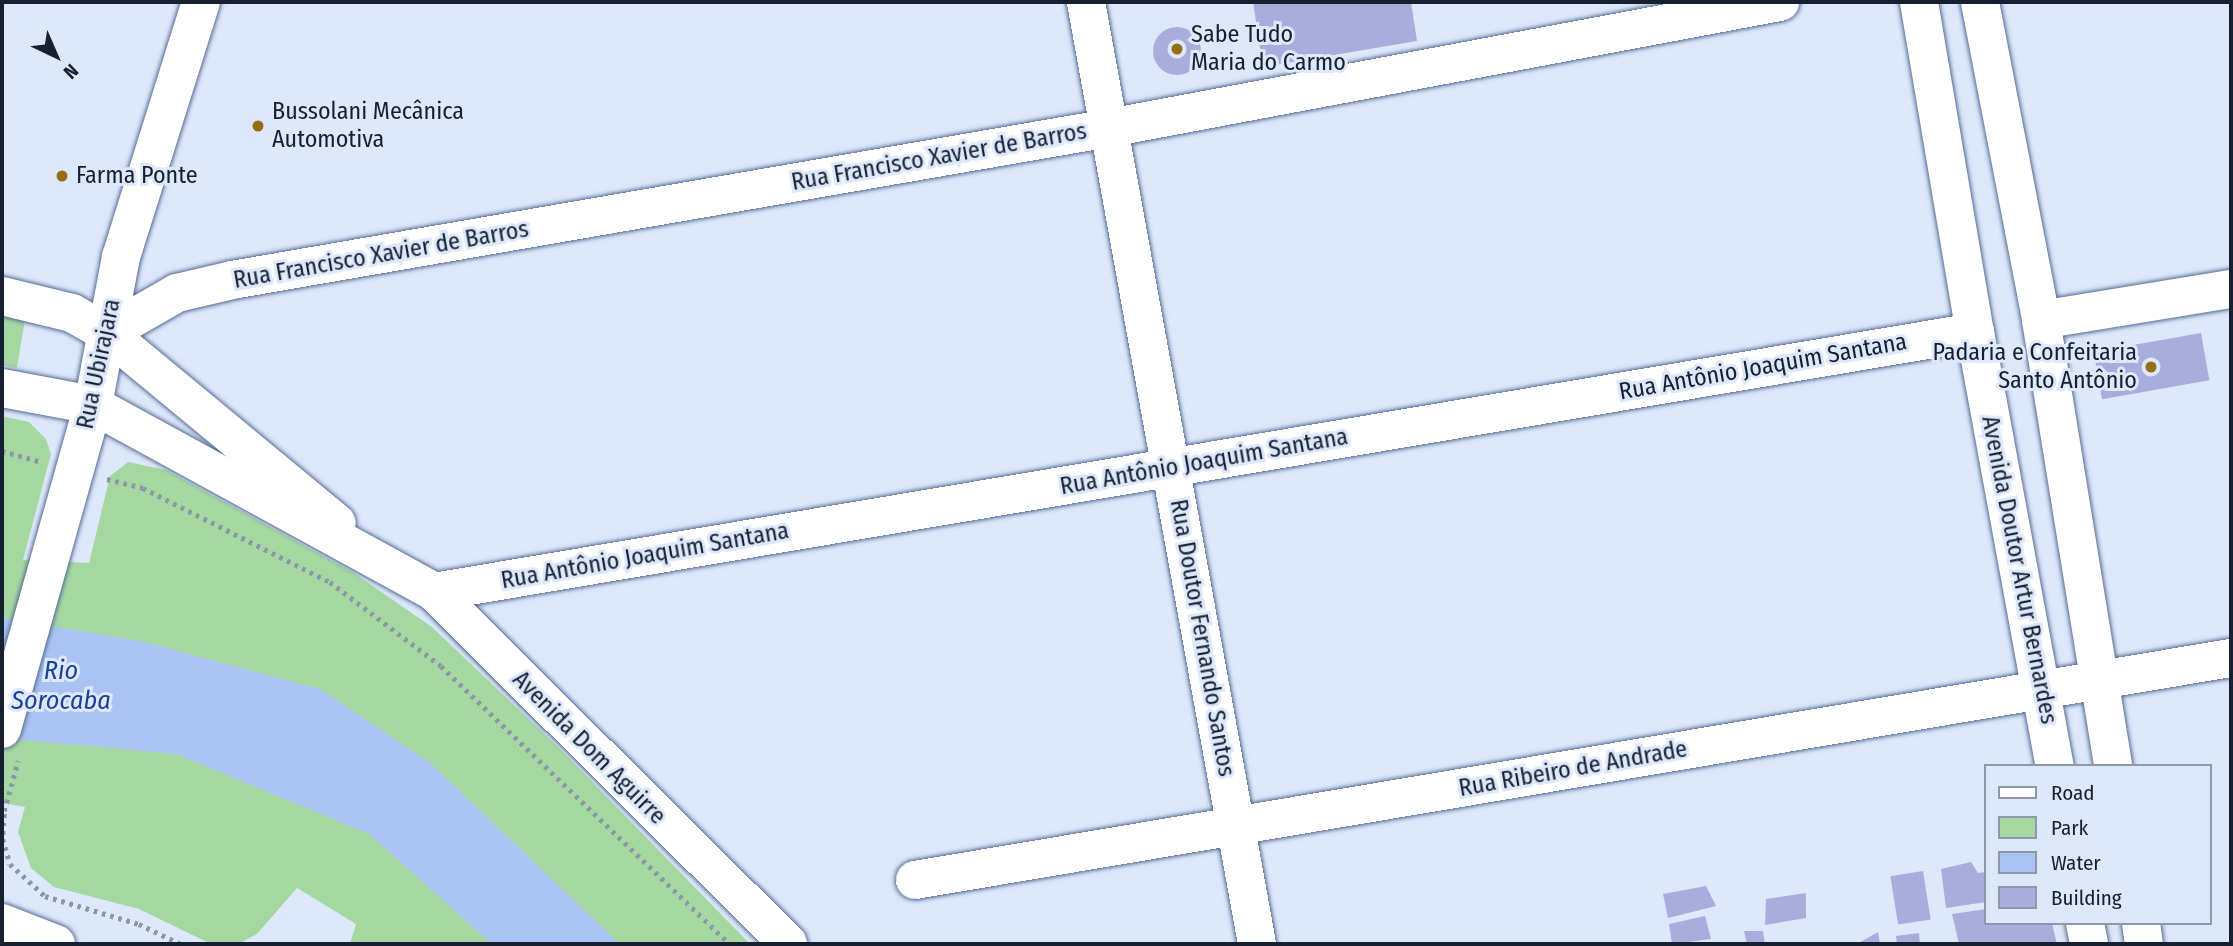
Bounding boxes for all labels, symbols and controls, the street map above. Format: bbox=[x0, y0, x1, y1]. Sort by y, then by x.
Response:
north arrow bbox=[21, 21, 91, 91]
place label: Sabe Tudo Maria do Carmo bbox=[1191, 21, 1346, 77]
marker: Sabe Tudo Maria do Carmo bbox=[1169, 41, 1185, 57]
text: N bbox=[59, 59, 83, 84]
place label: Bussolani Mecânica Automotiva bbox=[272, 98, 464, 154]
street label: Rua Francisco Xavier de Barros bbox=[789, 117, 1089, 197]
marker: Bussolani Mecânica Automotiva bbox=[250, 118, 266, 134]
place label: Farma Ponte bbox=[76, 162, 198, 190]
marker: Farma Ponte bbox=[54, 168, 70, 184]
street label: Rua Francisco Xavier de Barros bbox=[231, 215, 531, 295]
street label: Rua Ubirajara bbox=[71, 296, 127, 432]
street label: Rua Antônio Joaquim Santana bbox=[1617, 327, 1909, 407]
place label: Padaria e Confeitaria Santo Antônio bbox=[1932, 339, 2137, 395]
marker: Padaria e Confeitaria Santo Antônio bbox=[2143, 359, 2159, 375]
street label: Avenida Doutor Artur Bernardes bbox=[1975, 414, 2063, 726]
street label: Rua Antônio Joaquim Santana bbox=[1058, 422, 1350, 502]
street label: Rua Doutor Fernando Santos bbox=[1163, 497, 1241, 779]
street label: Rua Antônio Joaquim Santana bbox=[499, 516, 791, 596]
water label: Rio Sorocaba bbox=[11, 655, 111, 716]
street label: Avenida Dom Aguirre bbox=[506, 665, 672, 831]
street label: Rua Ribeiro de Andrade bbox=[1457, 735, 1689, 803]
legend bbox=[1984, 764, 2212, 925]
text: Road bbox=[2051, 780, 2095, 806]
text: Park bbox=[2051, 815, 2088, 841]
text: Water bbox=[2051, 850, 2101, 876]
text: Building bbox=[2051, 885, 2122, 911]

